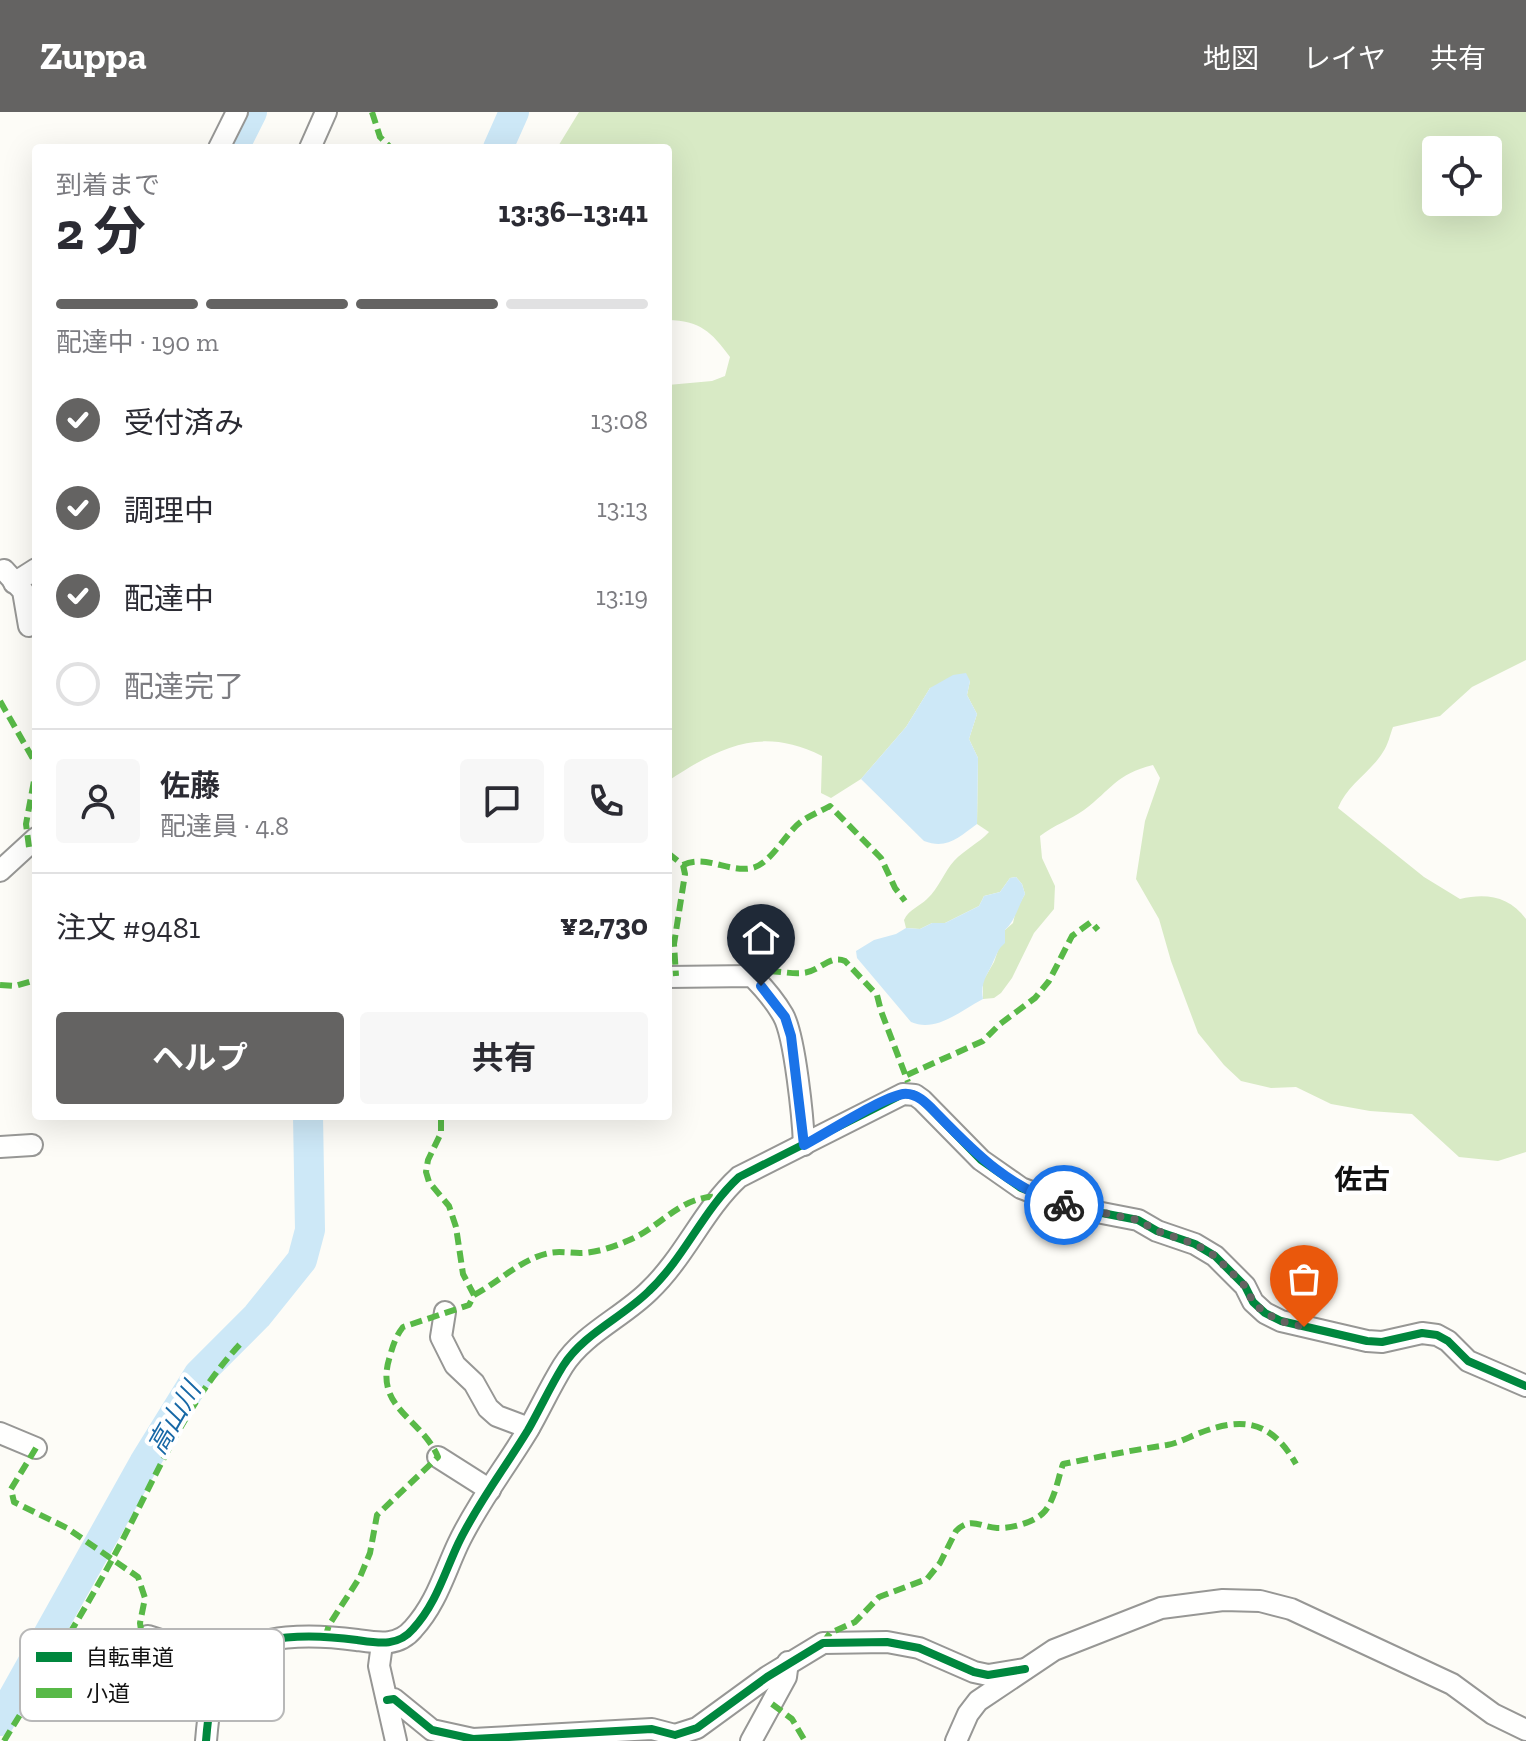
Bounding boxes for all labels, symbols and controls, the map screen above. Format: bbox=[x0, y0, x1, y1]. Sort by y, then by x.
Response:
text: Zuppa bbox=[40, 33, 147, 79]
text: 地図 bbox=[1203, 42, 1259, 75]
text: レイヤ bbox=[1303, 42, 1386, 75]
text: 共有 bbox=[1430, 42, 1486, 75]
map controls bbox=[1422, 136, 1502, 216]
button: locate bbox=[1422, 136, 1502, 216]
text: 到着まで bbox=[56, 169, 160, 201]
text: 13:36–13:41 bbox=[498, 194, 648, 230]
text: 2 分 bbox=[56, 200, 146, 262]
text: 配達中 · 190 m bbox=[56, 326, 219, 358]
icon: check bbox=[56, 398, 100, 442]
text: 13:08 bbox=[590, 404, 648, 436]
text: 受付済み bbox=[124, 405, 244, 441]
icon: check bbox=[56, 486, 100, 530]
text: 13:13 bbox=[597, 492, 648, 524]
text: 調理中 bbox=[124, 493, 214, 529]
icon: check bbox=[56, 574, 100, 618]
text: 13:19 bbox=[596, 580, 648, 612]
text: 配達中 bbox=[124, 581, 214, 617]
text: 配達完了 bbox=[124, 669, 244, 705]
button: person bbox=[56, 759, 140, 843]
button: chat bbox=[460, 759, 544, 843]
button: phone bbox=[564, 759, 648, 843]
text: 佐藤 bbox=[160, 768, 220, 804]
text: 配達員 · 4.8 bbox=[160, 810, 289, 842]
pin bbox=[727, 904, 795, 986]
text: ¥2,730 bbox=[560, 907, 648, 943]
text: 注文 #9481 bbox=[56, 910, 200, 946]
icon: home bbox=[739, 916, 783, 960]
button: ヘルプ bbox=[56, 1012, 344, 1104]
button: 共有 bbox=[360, 1012, 648, 1104]
district label: 佐古 bbox=[1334, 1163, 1390, 1196]
courier bbox=[1024, 1165, 1104, 1245]
icon: bike bbox=[1042, 1183, 1086, 1227]
pin bbox=[1270, 1245, 1338, 1327]
icon: bag bbox=[1282, 1257, 1326, 1301]
water label: 高山川 bbox=[141, 1374, 209, 1460]
legend bbox=[20, 1629, 284, 1721]
text: 自転車道 bbox=[86, 1644, 174, 1671]
text: 小道 bbox=[86, 1680, 130, 1707]

